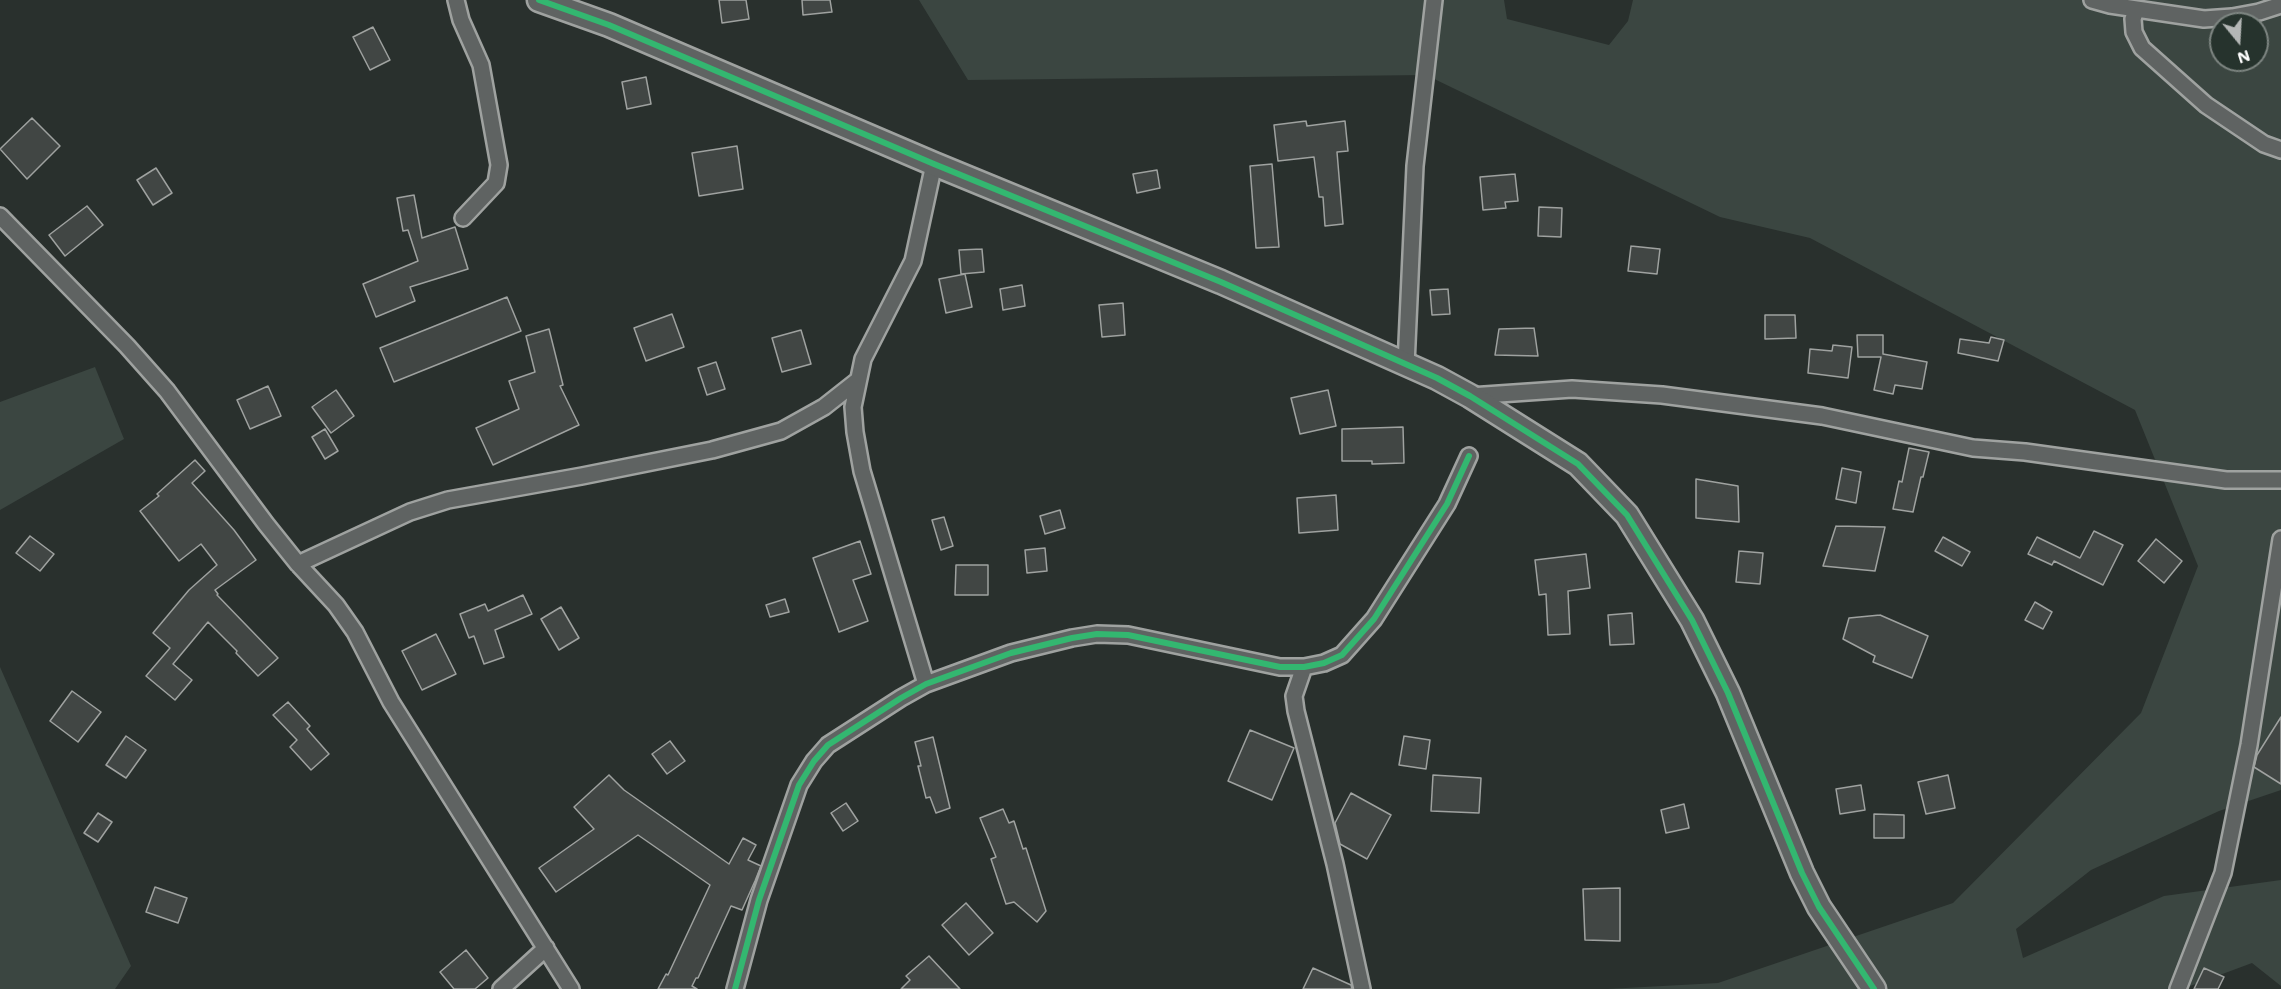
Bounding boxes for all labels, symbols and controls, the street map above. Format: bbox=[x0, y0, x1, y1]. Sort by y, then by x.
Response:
north arrow bbox=[2209, 12, 2269, 72]
text: N bbox=[2235, 46, 2253, 70]

